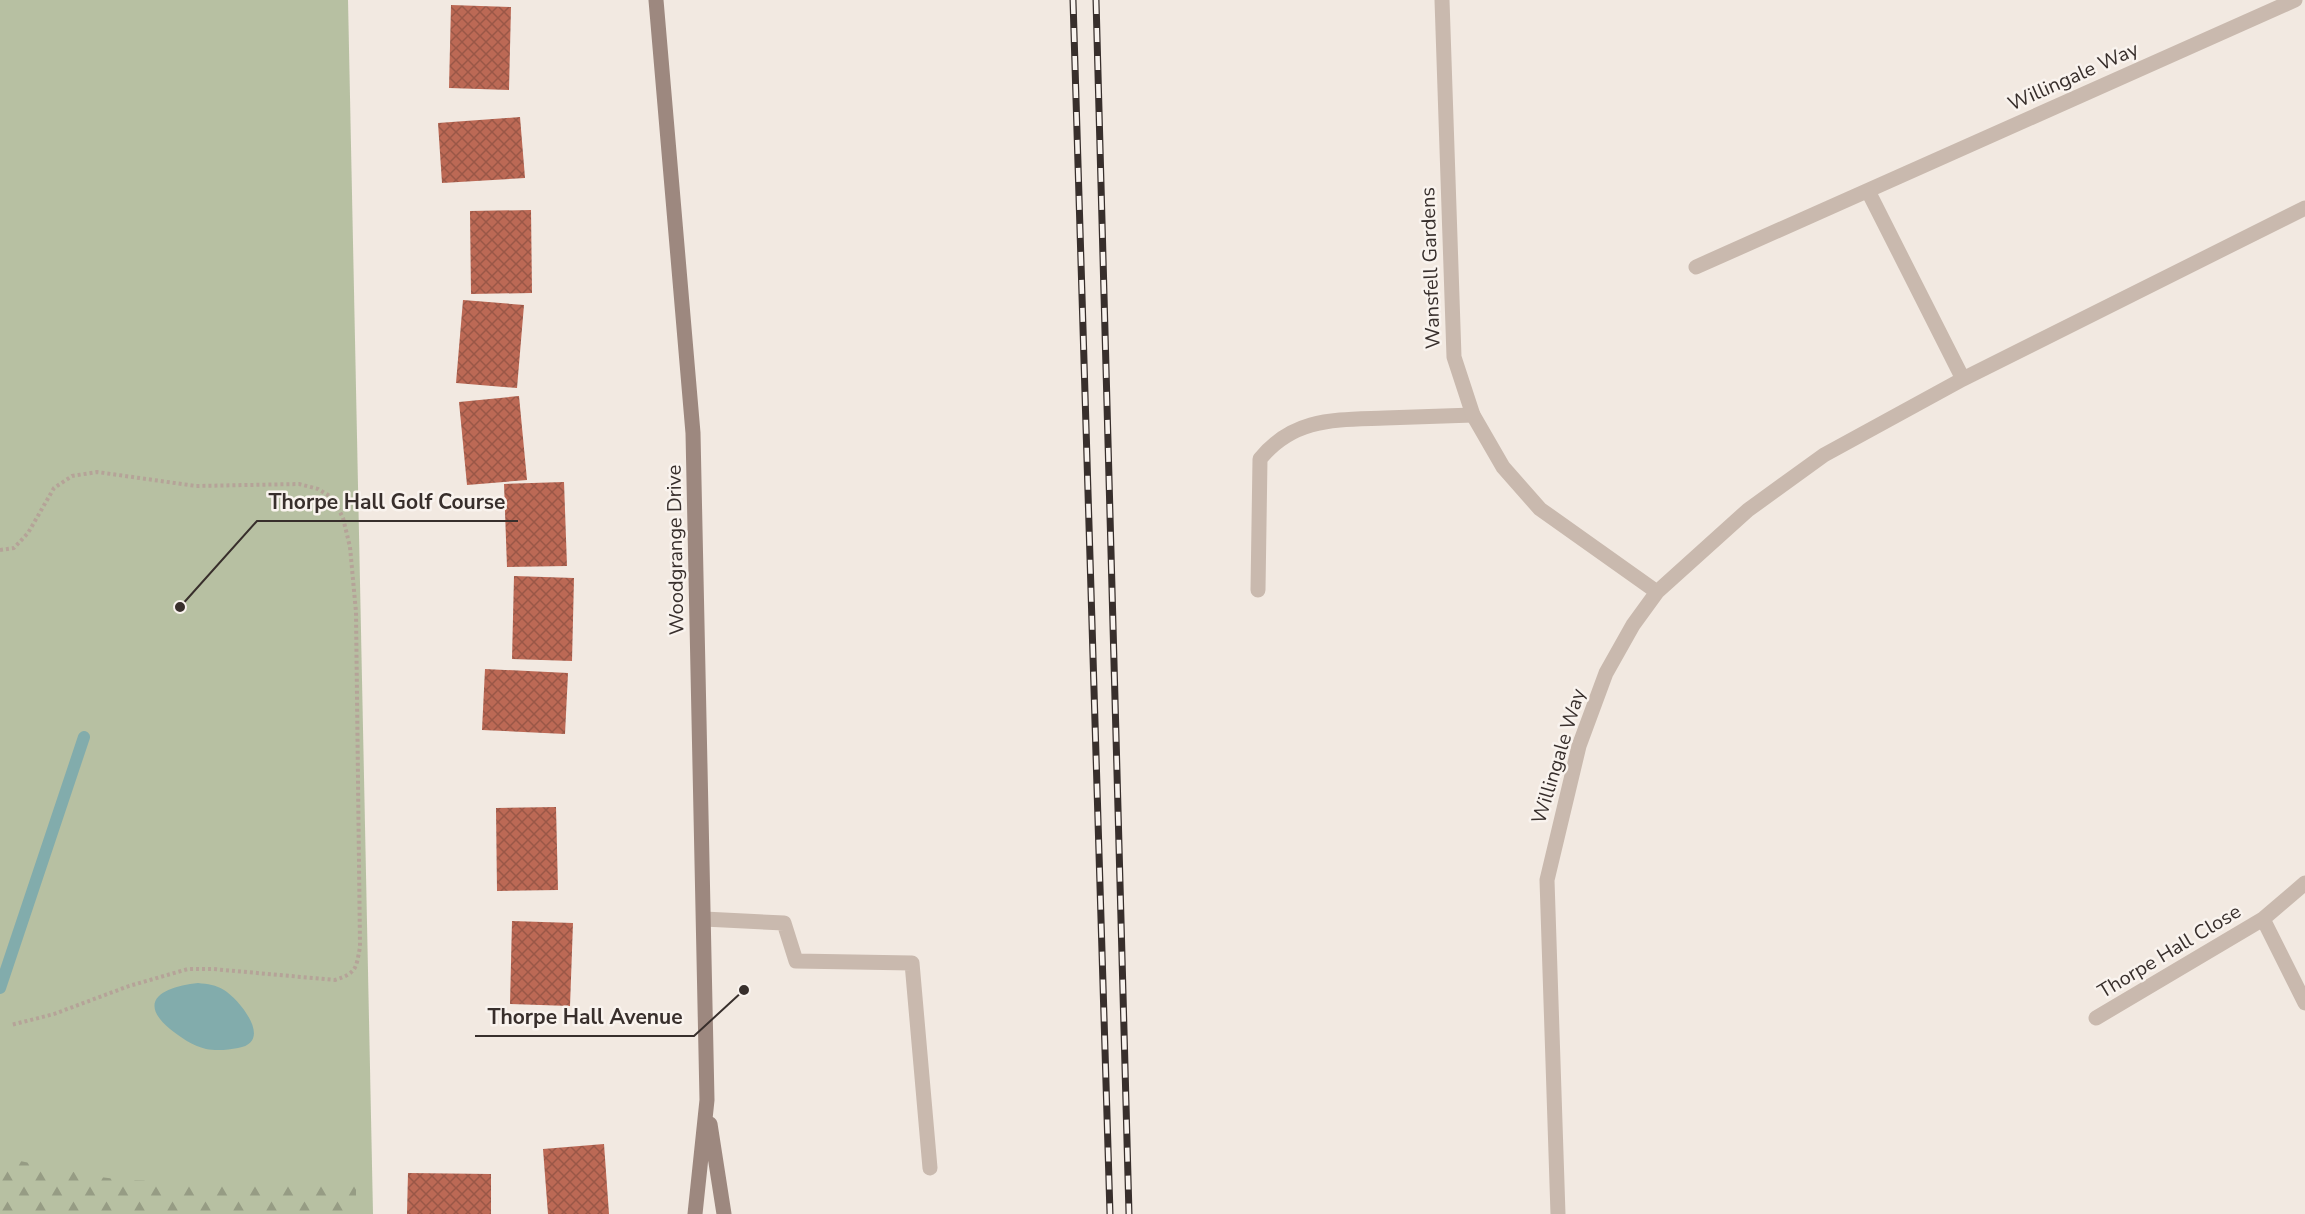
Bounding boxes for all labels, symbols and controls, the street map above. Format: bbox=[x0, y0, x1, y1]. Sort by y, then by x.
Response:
street label: Willingale Way bbox=[2004, 35, 2143, 117]
street label: Wansfell Gardens bbox=[1414, 187, 1447, 349]
street label: Woodgrange Drive bbox=[661, 465, 690, 635]
callout: Thorpe Hall Golf Course bbox=[257, 482, 518, 521]
text: Thorpe Hall Golf Course bbox=[269, 488, 505, 516]
street label: Willingale Way bbox=[1525, 685, 1592, 827]
street label: Thorpe Hall Close bbox=[2093, 898, 2246, 1005]
callout: Thorpe Hall Avenue bbox=[475, 997, 694, 1036]
text: Thorpe Hall Avenue bbox=[487, 1003, 683, 1031]

